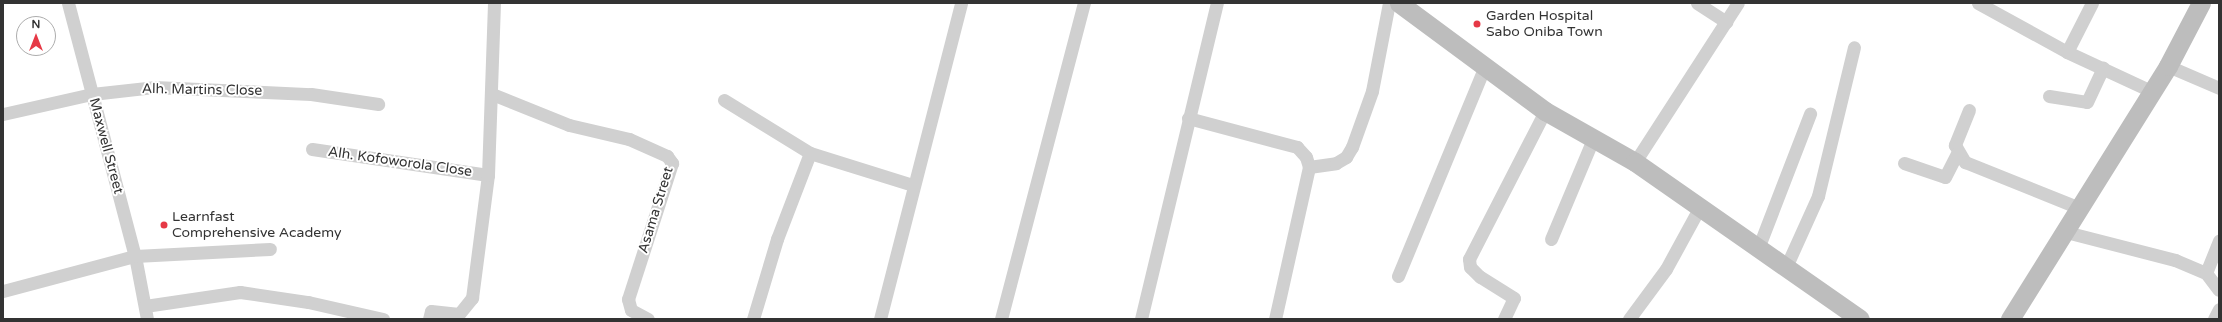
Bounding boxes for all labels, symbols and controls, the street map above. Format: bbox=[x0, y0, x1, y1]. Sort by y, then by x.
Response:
place label: Garden Hospital Sabo Oniba Town bbox=[1486, 8, 1603, 40]
north arrow bbox=[16, 16, 56, 56]
text: N bbox=[32, 18, 40, 31]
marker: Garden Hospital Sabo Oniba Town bbox=[1471, 18, 1483, 30]
street label: Alh. Martins Close bbox=[142, 81, 262, 99]
street label: Maxwell Street bbox=[85, 96, 127, 196]
street label: Alh. Kofoworola Close bbox=[327, 144, 473, 180]
street label: Asama Street bbox=[635, 165, 677, 255]
place label: Learnfast Comprehensive Academy bbox=[172, 209, 341, 242]
marker: Learnfast Comprehensive Academy bbox=[159, 220, 169, 230]

